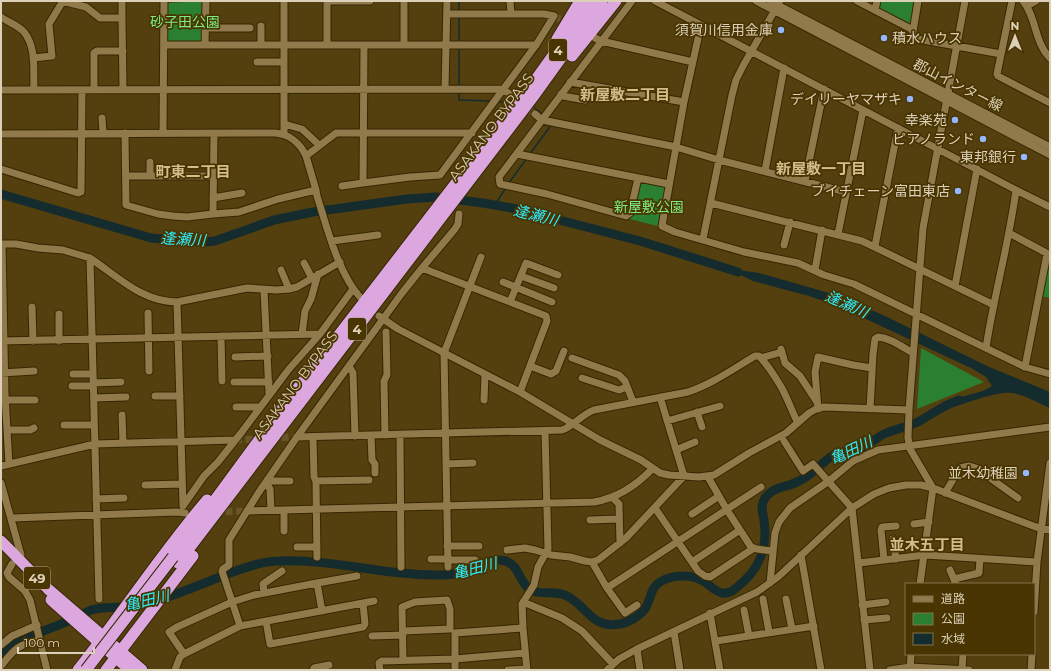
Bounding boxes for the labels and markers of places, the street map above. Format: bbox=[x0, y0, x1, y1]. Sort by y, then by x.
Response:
place label: 須賀川信用金庫 bbox=[675, 21, 773, 39]
marker: 須賀川信用金庫 bbox=[776, 25, 786, 35]
place label: 積水ハウス bbox=[892, 29, 962, 47]
marker: 積水ハウス bbox=[879, 33, 889, 43]
place label: デイリーヤマザキ bbox=[790, 90, 902, 108]
marker: デイリーヤマザキ bbox=[905, 94, 915, 104]
place label: 幸楽苑 bbox=[905, 111, 947, 129]
marker: 幸楽苑 bbox=[950, 115, 960, 125]
place label: ピアノランド bbox=[892, 130, 975, 148]
marker: ピアノランド bbox=[978, 134, 988, 144]
place label: 東邦銀行 bbox=[960, 148, 1016, 166]
marker: 東邦銀行 bbox=[1019, 152, 1029, 162]
place label: ブイチェーン富田東店 bbox=[811, 182, 950, 200]
marker: ブイチェーン富田東店 bbox=[953, 186, 963, 196]
place label: 並木幼稚園 bbox=[948, 464, 1018, 482]
marker: 並木幼稚園 bbox=[1021, 468, 1031, 478]

